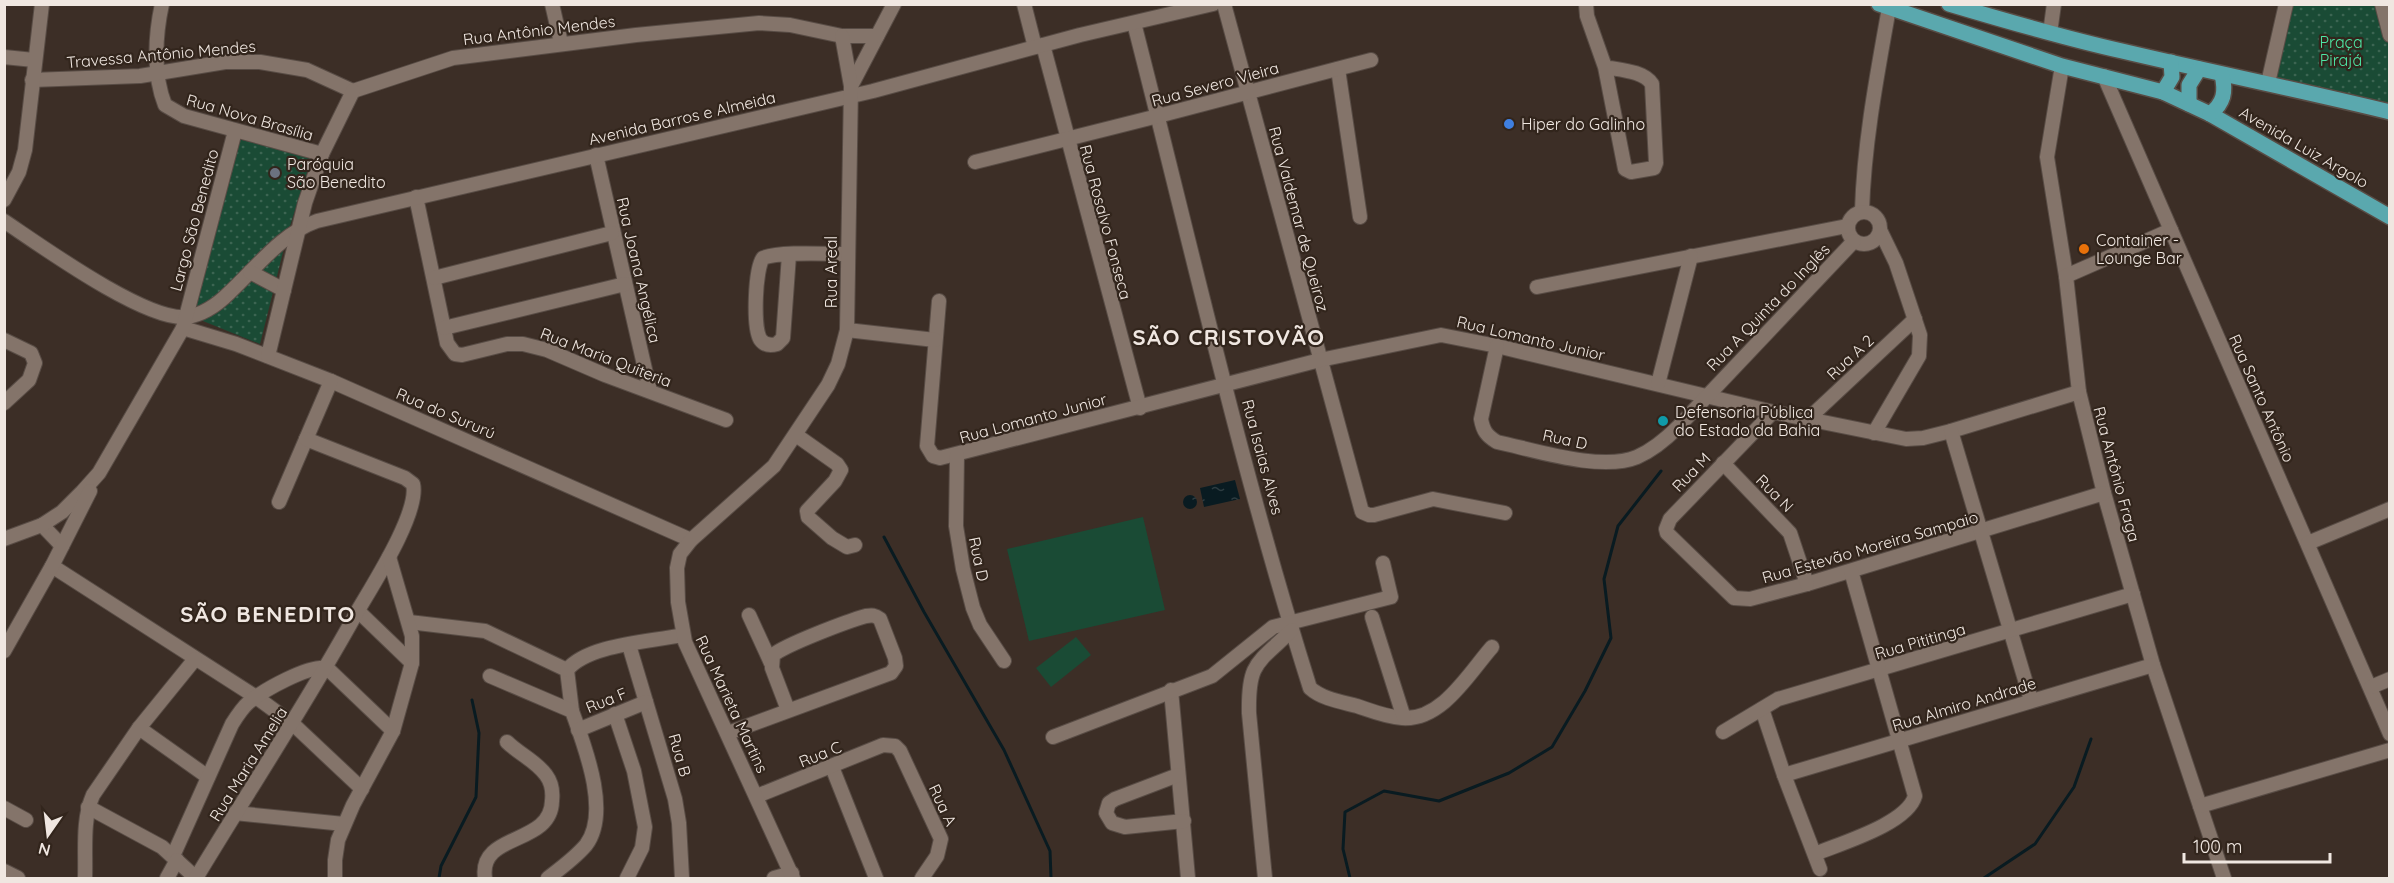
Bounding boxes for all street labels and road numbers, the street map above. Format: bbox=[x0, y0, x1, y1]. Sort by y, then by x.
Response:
street label: Rua Antônio Mendes bbox=[462, 11, 616, 49]
street label: Travessa Antônio Mendes bbox=[66, 36, 256, 72]
street label: Rua Severo Vieira bbox=[1149, 57, 1281, 111]
street label: Avenida Barros e Almeida bbox=[587, 87, 777, 149]
street label: Rua Nova Brasília bbox=[184, 89, 316, 145]
street label: Avenida Luiz Argolo bbox=[2236, 102, 2372, 192]
street label: Rua Valdemar de Queiroz bbox=[1265, 124, 1333, 314]
street label: Rua Rosalvo Fonseca bbox=[1076, 142, 1136, 302]
street label: Largo São Benedito bbox=[165, 147, 223, 293]
street label: Rua Joana Angélica bbox=[613, 195, 665, 345]
street label: Rua Areal bbox=[821, 236, 841, 308]
street label: Rua A Quinta do Inglês bbox=[1702, 239, 1834, 375]
street label: Rua Lomanto Junior bbox=[1455, 311, 1607, 365]
street label: Rua Maria Quiteria bbox=[538, 323, 674, 391]
street label: Rua A 2 bbox=[1822, 330, 1878, 384]
street label: Rua Santo Antônio bbox=[2225, 331, 2299, 465]
street label: Rua do Sururú bbox=[393, 383, 499, 443]
street label: Rua Lomanto Junior bbox=[957, 389, 1109, 447]
street label: Rua Isaias Alves bbox=[1238, 397, 1288, 517]
street label: Rua Antônio Fraga bbox=[2089, 404, 2145, 544]
street label: Rua D bbox=[1541, 425, 1589, 453]
street label: Rua M bbox=[1667, 448, 1715, 496]
street label: Rua N bbox=[1752, 470, 1798, 516]
street label: Rua Estevão Moreira Sampaio bbox=[1760, 507, 1980, 587]
street label: Rua D bbox=[965, 535, 993, 583]
street label: Rua Pititinga bbox=[1872, 619, 1968, 663]
street label: Rua Marieta Martins bbox=[691, 632, 773, 776]
street label: Rua Almiro Andrade bbox=[1890, 673, 2038, 735]
street label: Rua F bbox=[582, 683, 630, 717]
street label: Rua Maria Amelia bbox=[205, 703, 291, 825]
street label: Rua B bbox=[664, 731, 696, 779]
street label: Rua C bbox=[796, 736, 844, 772]
street label: Rua A bbox=[925, 781, 961, 829]

